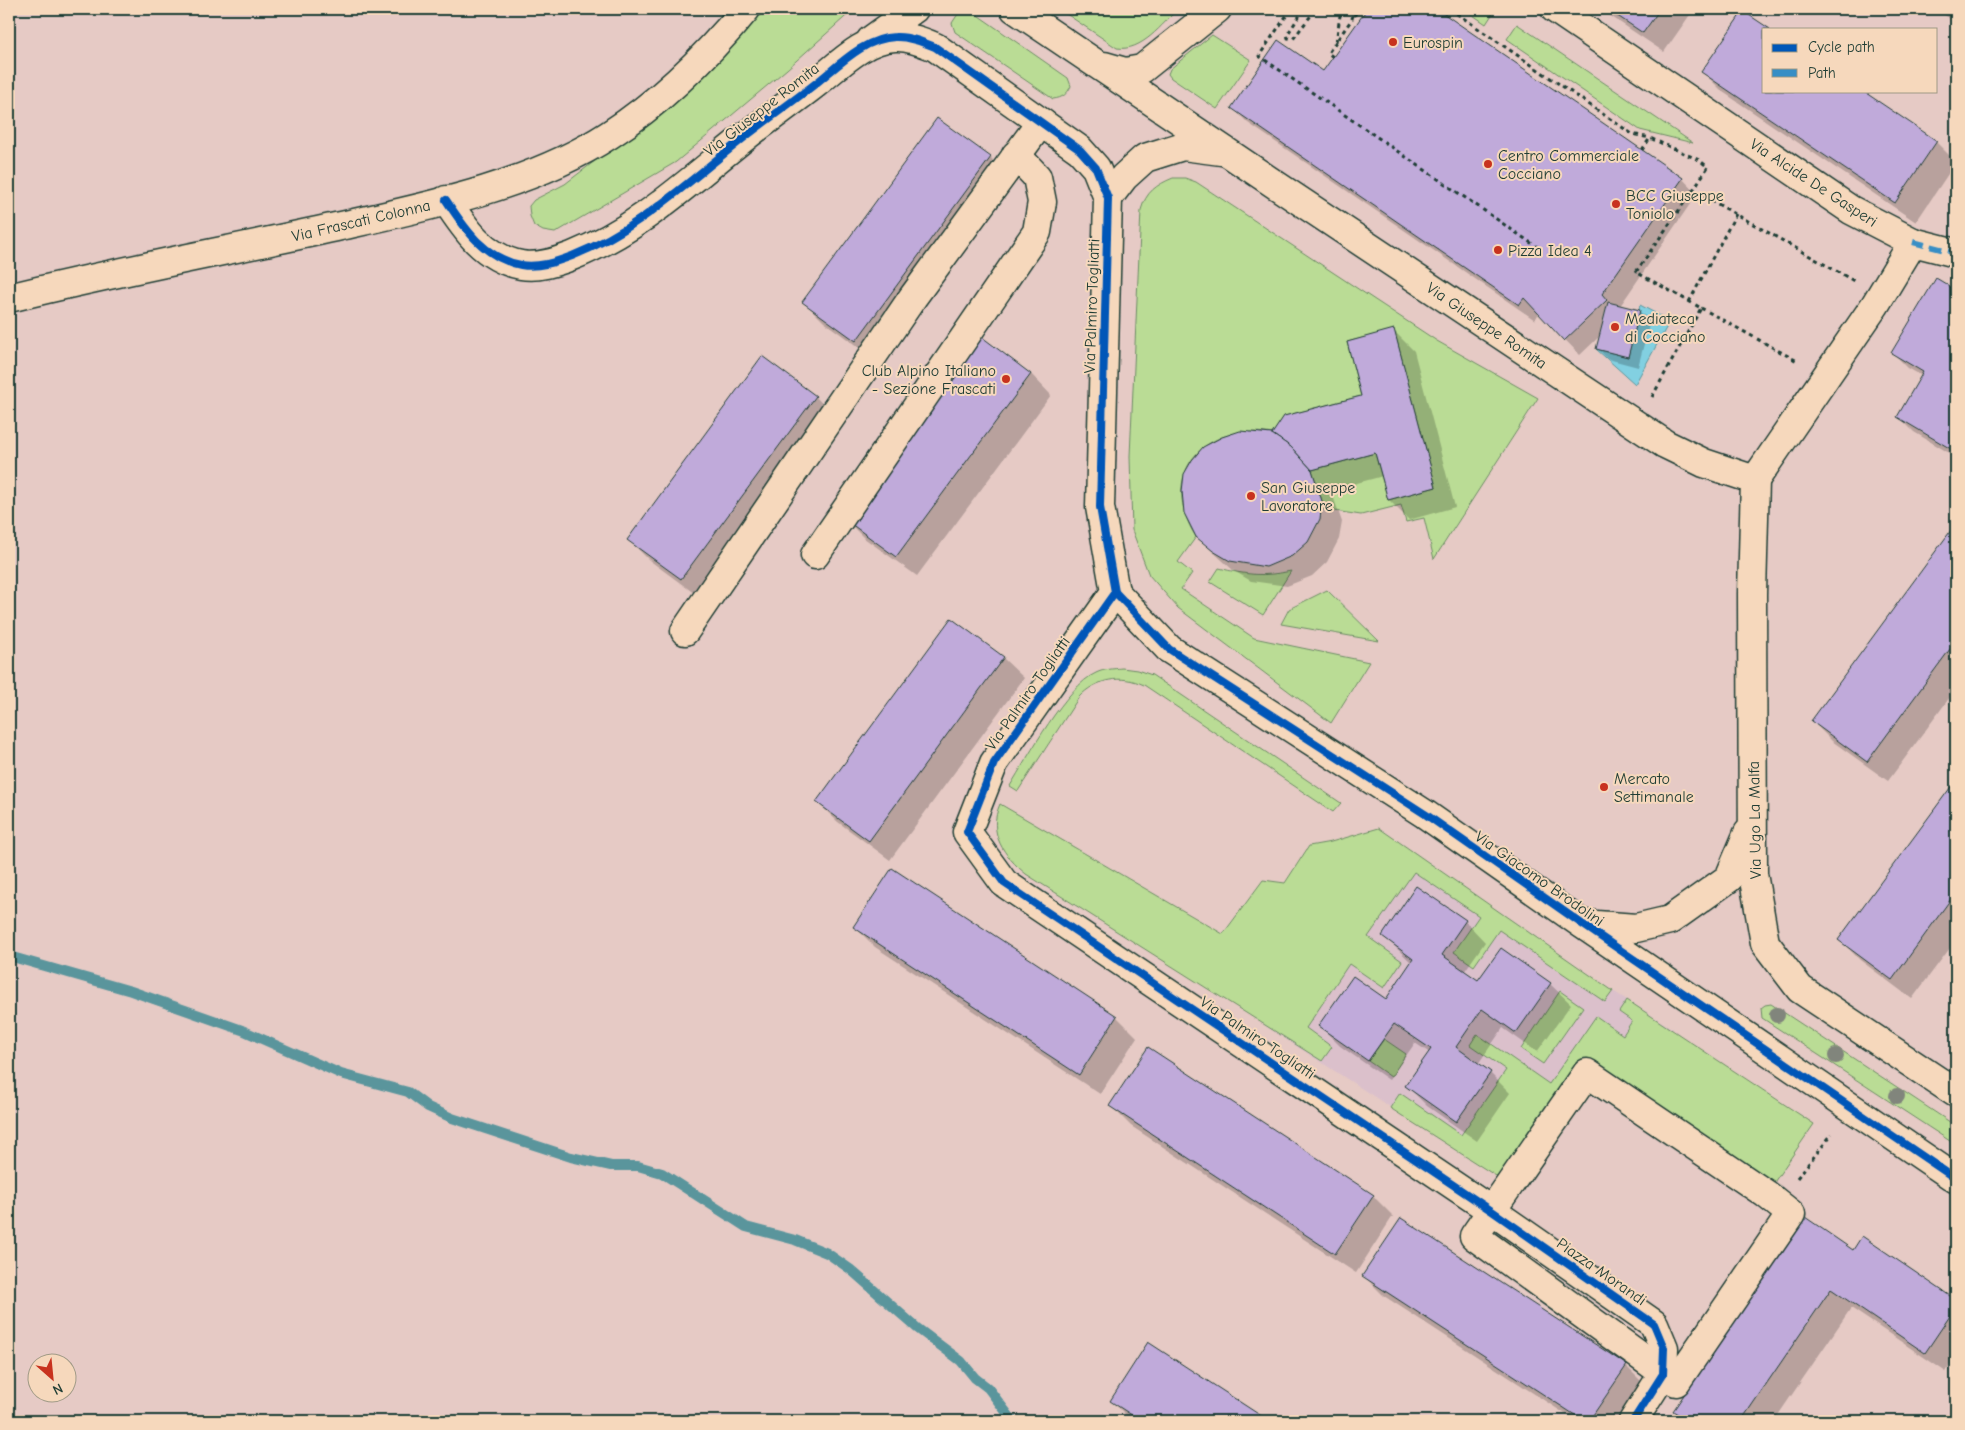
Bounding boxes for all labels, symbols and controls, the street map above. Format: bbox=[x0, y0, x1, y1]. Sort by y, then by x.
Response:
legend bbox=[1762, 28, 1938, 92]
place label: Eurospin bbox=[1403, 34, 1463, 52]
marker: Eurospin bbox=[1387, 36, 1399, 48]
text: Cycle path bbox=[1808, 38, 1875, 56]
street label: Via Giuseppe Romita bbox=[700, 59, 823, 160]
text: Path bbox=[1808, 64, 1836, 82]
street label: Via Alcide De Gasperi bbox=[1746, 135, 1880, 231]
place label: Centro Commerciale Cocciano bbox=[1498, 147, 1639, 183]
marker: Centro Commerciale Cocciano bbox=[1482, 158, 1494, 170]
place label: BCC Giuseppe Toniolo bbox=[1626, 187, 1724, 223]
street label: Via Frascati Colonna bbox=[290, 196, 432, 246]
marker: BCC Giuseppe Toniolo bbox=[1610, 198, 1622, 210]
street label: Via Palmiro Togliatti bbox=[1081, 238, 1103, 374]
place label: Pizza Idea 4 bbox=[1508, 242, 1592, 260]
marker: Pizza Idea 4 bbox=[1492, 244, 1504, 256]
street label: Via Giuseppe Romita bbox=[1423, 279, 1550, 373]
place label: Mediateca di Cocciano bbox=[1625, 310, 1705, 346]
marker: Mediateca di Cocciano bbox=[1609, 321, 1621, 333]
place label: Club Alpino Italiano - Sezione Frascati bbox=[862, 362, 996, 398]
marker: Club Alpino Italiano - Sezione Frascati bbox=[1000, 373, 1012, 385]
place label: San Giuseppe Lavoratore bbox=[1261, 479, 1355, 515]
marker: San Giuseppe Lavoratore bbox=[1245, 490, 1257, 502]
street label: Via Palmiro Togliatti bbox=[982, 633, 1074, 754]
street label: Via Ugo La Malfa bbox=[1745, 761, 1765, 879]
place label: Mercato Settimanale bbox=[1614, 770, 1694, 806]
marker: Mercato Settimanale bbox=[1598, 781, 1610, 793]
street label: Via Giacomo Brodolini bbox=[1471, 827, 1607, 930]
street label: Via Palmiro Togliatti bbox=[1197, 993, 1318, 1083]
street label: Piazza Morandi bbox=[1553, 1234, 1650, 1309]
north arrow bbox=[28, 1352, 78, 1402]
text: N bbox=[50, 1379, 66, 1399]

